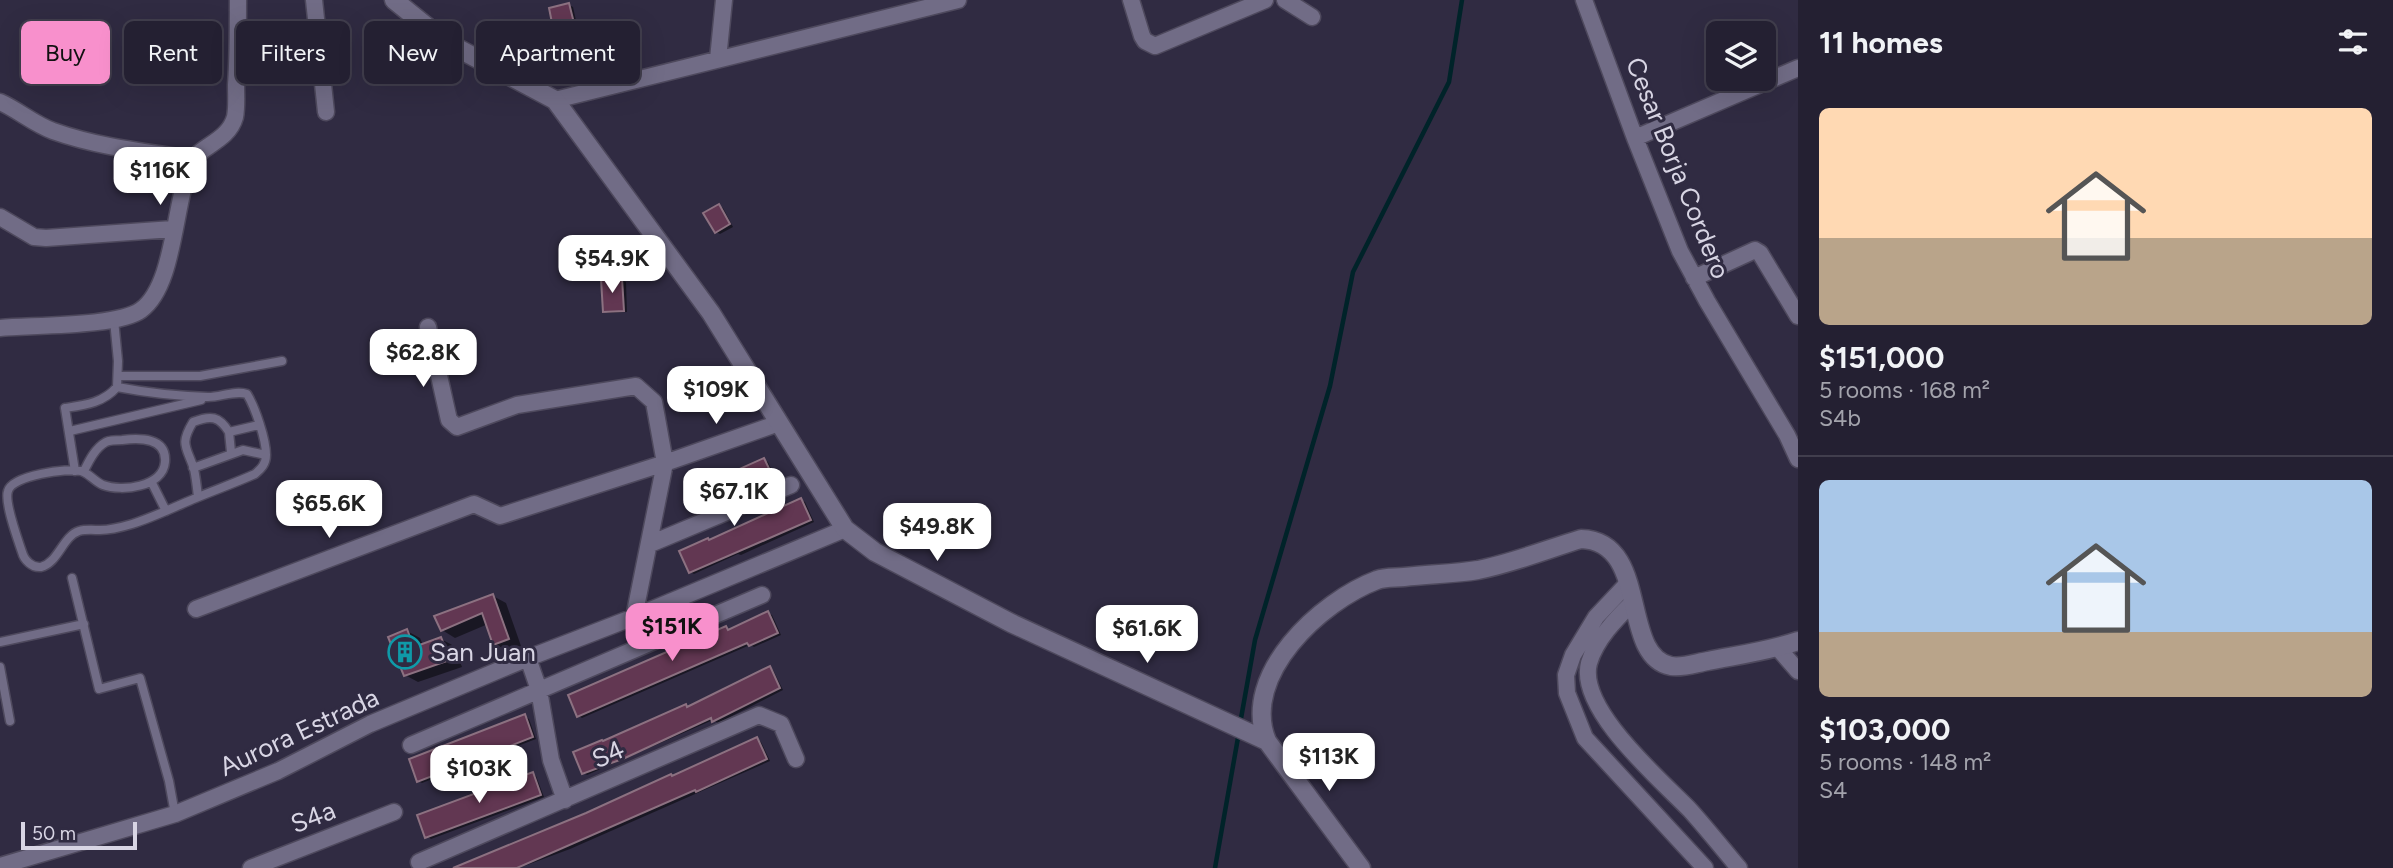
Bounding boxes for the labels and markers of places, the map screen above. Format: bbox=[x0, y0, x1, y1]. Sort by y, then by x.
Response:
pin: $116K bbox=[111, 148, 209, 207]
pin: $54.9K bbox=[555, 236, 669, 295]
pin: $62.8K bbox=[366, 330, 480, 389]
pin: $109K bbox=[667, 366, 765, 426]
pin: $67.1K bbox=[677, 468, 791, 528]
pin: $65.6K bbox=[272, 480, 386, 540]
pin: $49.8K bbox=[880, 504, 994, 563]
pin: $151K bbox=[623, 604, 721, 663]
pin: $61.6K bbox=[1090, 606, 1204, 665]
building icon: San Juan bbox=[386, 633, 424, 671]
place label: San Juan bbox=[430, 636, 536, 668]
pin: $113K bbox=[1280, 734, 1378, 793]
pin: $103K bbox=[430, 746, 528, 805]

